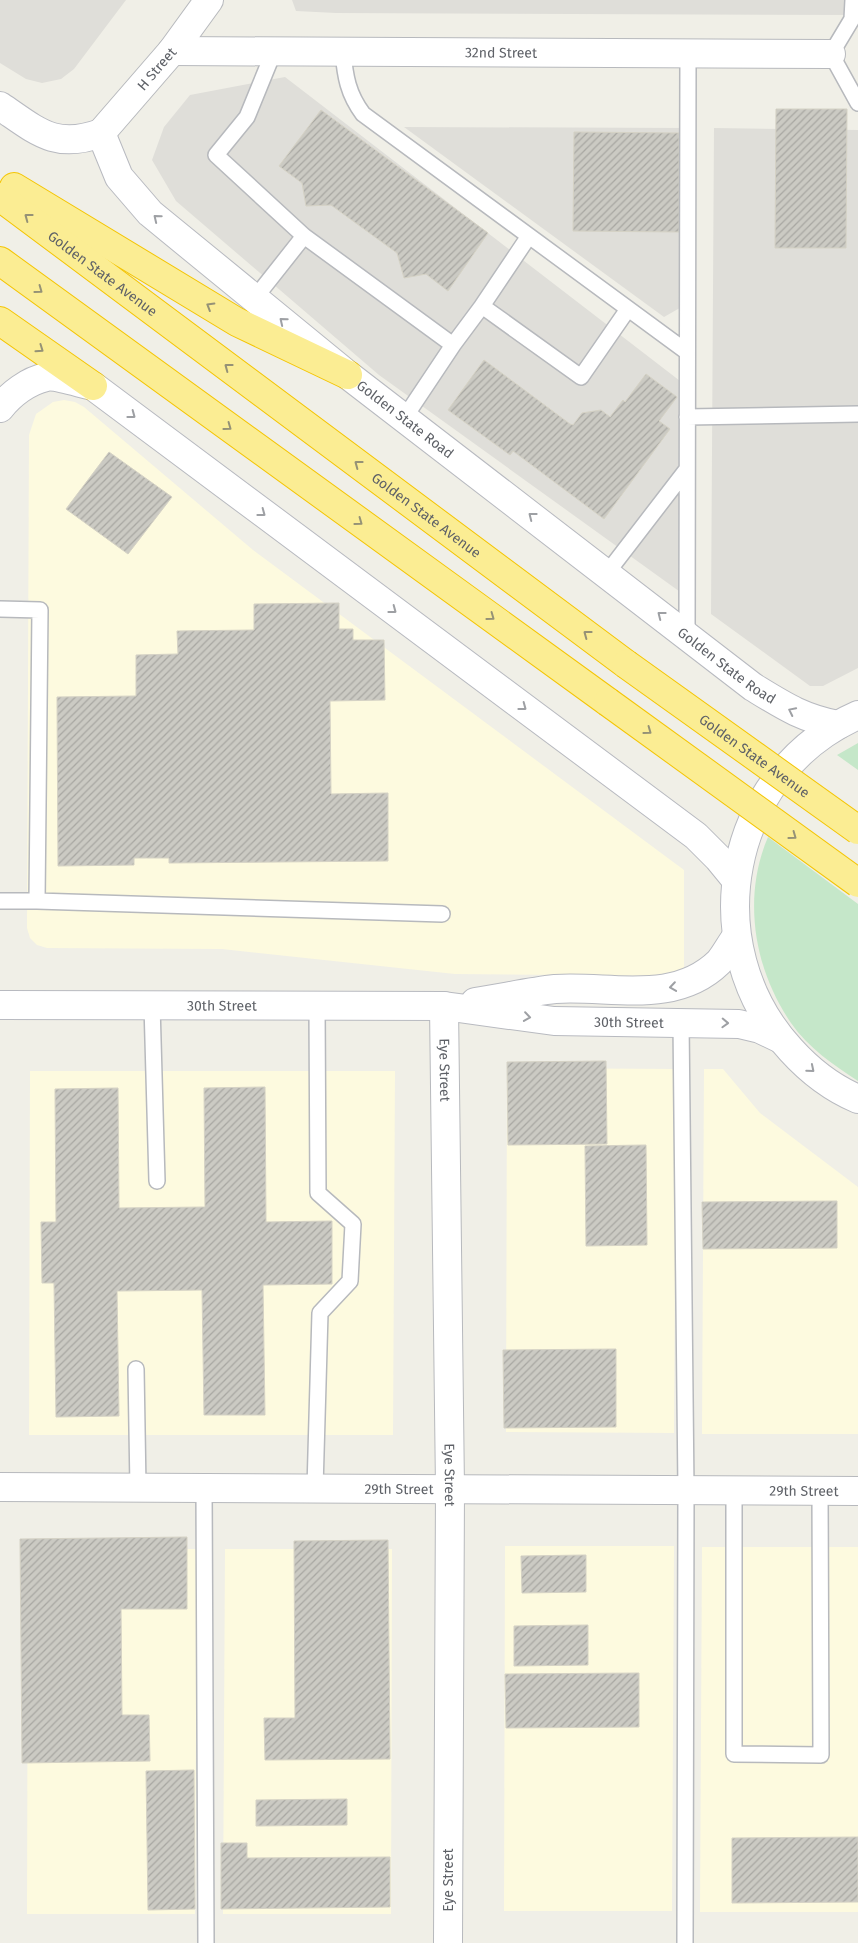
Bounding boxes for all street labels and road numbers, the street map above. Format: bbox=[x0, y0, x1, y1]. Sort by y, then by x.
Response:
street label: H Street bbox=[134, 43, 181, 94]
street label: 32nd Street bbox=[465, 44, 538, 62]
street label: Golden State Avenue bbox=[44, 228, 160, 320]
street label: Golden State Road bbox=[353, 377, 457, 462]
street label: Golden State Avenue bbox=[368, 469, 484, 562]
street label: Golden State Road bbox=[674, 624, 779, 708]
street label: Golden State Avenue bbox=[696, 711, 813, 802]
street label: 30th Street bbox=[187, 997, 258, 1015]
street label: 30th Street bbox=[594, 1014, 665, 1032]
street label: Eye Street bbox=[435, 1038, 453, 1103]
street label: Eye Street bbox=[440, 1443, 458, 1508]
street label: 29th Street bbox=[364, 1481, 435, 1498]
street label: 29th Street bbox=[769, 1483, 840, 1500]
street label: Eye Street bbox=[440, 1847, 457, 1912]

